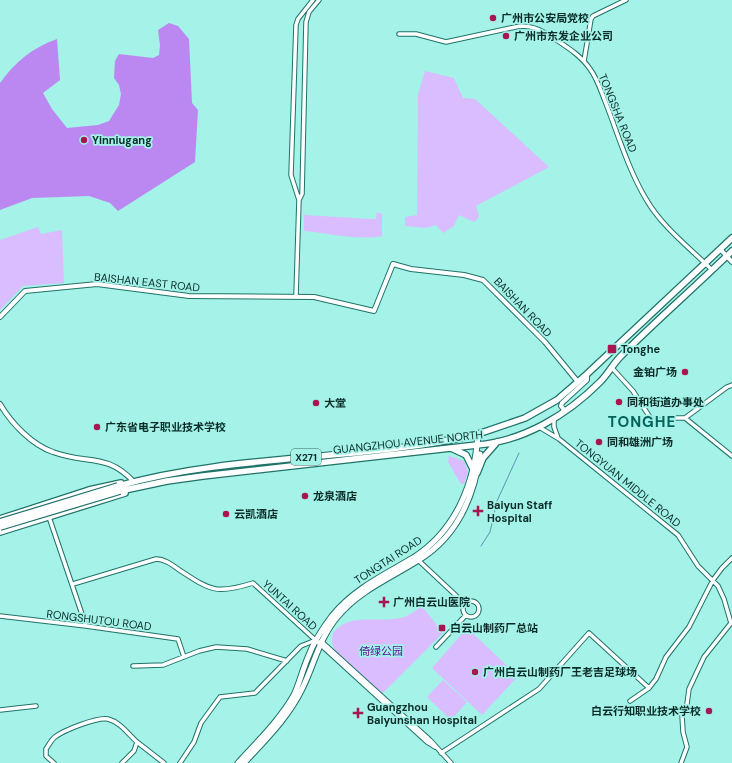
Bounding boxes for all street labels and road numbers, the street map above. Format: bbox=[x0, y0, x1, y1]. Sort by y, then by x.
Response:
street label: TONGSHA ROAD bbox=[596, 72, 640, 155]
street label: BAISHAN EAST ROAD bbox=[93, 269, 201, 295]
street label: BAISHAN ROAD bbox=[491, 274, 555, 340]
street label: GUANGZHOU AVENUE NORTH bbox=[332, 427, 484, 457]
street label: TONGYUAN MIDDLE ROAD bbox=[572, 436, 684, 530]
road number: X271 bbox=[291, 449, 321, 465]
street label: TONGTAI ROAD bbox=[352, 533, 425, 587]
street label: YUNTAI ROAD bbox=[260, 577, 321, 633]
street label: RONGSHUTOU ROAD bbox=[46, 607, 153, 633]

